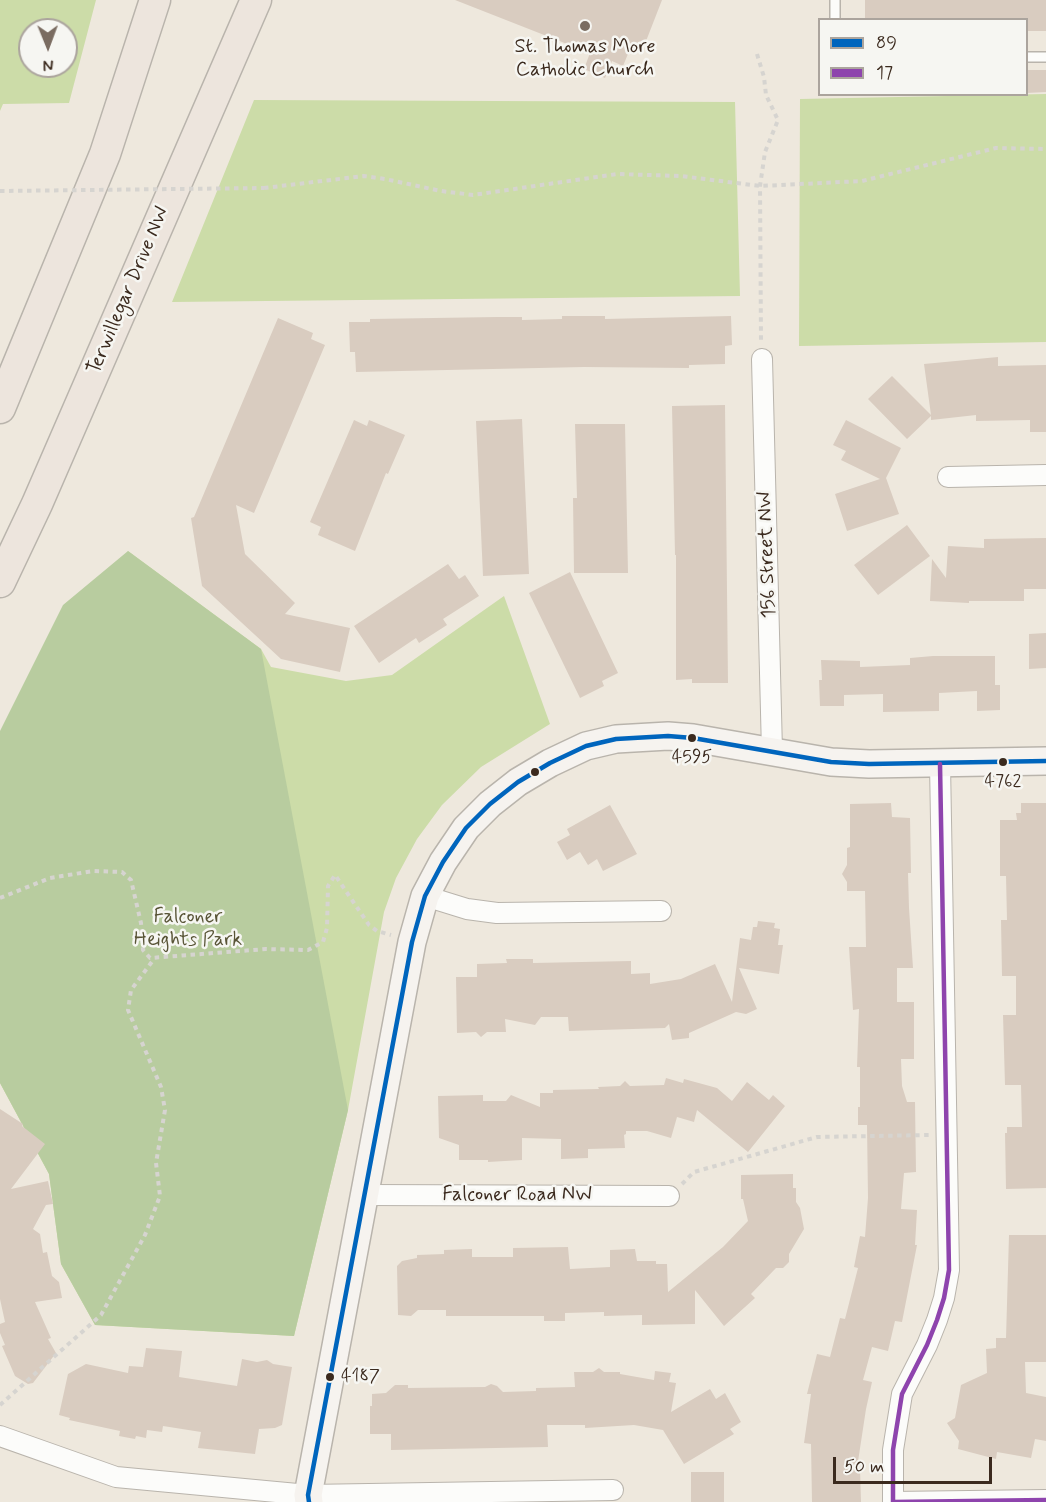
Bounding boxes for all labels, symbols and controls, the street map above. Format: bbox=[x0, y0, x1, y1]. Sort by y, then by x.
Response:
north arrow bbox=[18, 18, 78, 78]
legend bbox=[818, 18, 1028, 96]
marker: St. Thomas More Catholic Church bbox=[578, 19, 592, 33]
text: 89 bbox=[876, 31, 897, 55]
place label: St. Thomas More Catholic Church bbox=[514, 36, 656, 83]
text: N bbox=[43, 54, 54, 75]
text: 17 bbox=[876, 61, 893, 85]
street label: Terwillegar Drive NW bbox=[83, 204, 175, 378]
street label: 156 Street NW bbox=[754, 491, 782, 619]
marker: 4595 bbox=[686, 732, 698, 744]
place label: 4595 bbox=[672, 747, 712, 769]
marker: 4762 bbox=[997, 756, 1009, 768]
unlabelled marker bbox=[529, 766, 541, 778]
place label: 4762 bbox=[985, 771, 1021, 793]
park label: Falconer Heights Park bbox=[134, 906, 242, 953]
street label: Falconer Road NW bbox=[442, 1184, 592, 1208]
place label: 4187 bbox=[341, 1366, 380, 1388]
marker: 4187 bbox=[324, 1371, 336, 1383]
scale bar bbox=[836, 1445, 995, 1483]
text: 50 m bbox=[844, 1455, 884, 1479]

